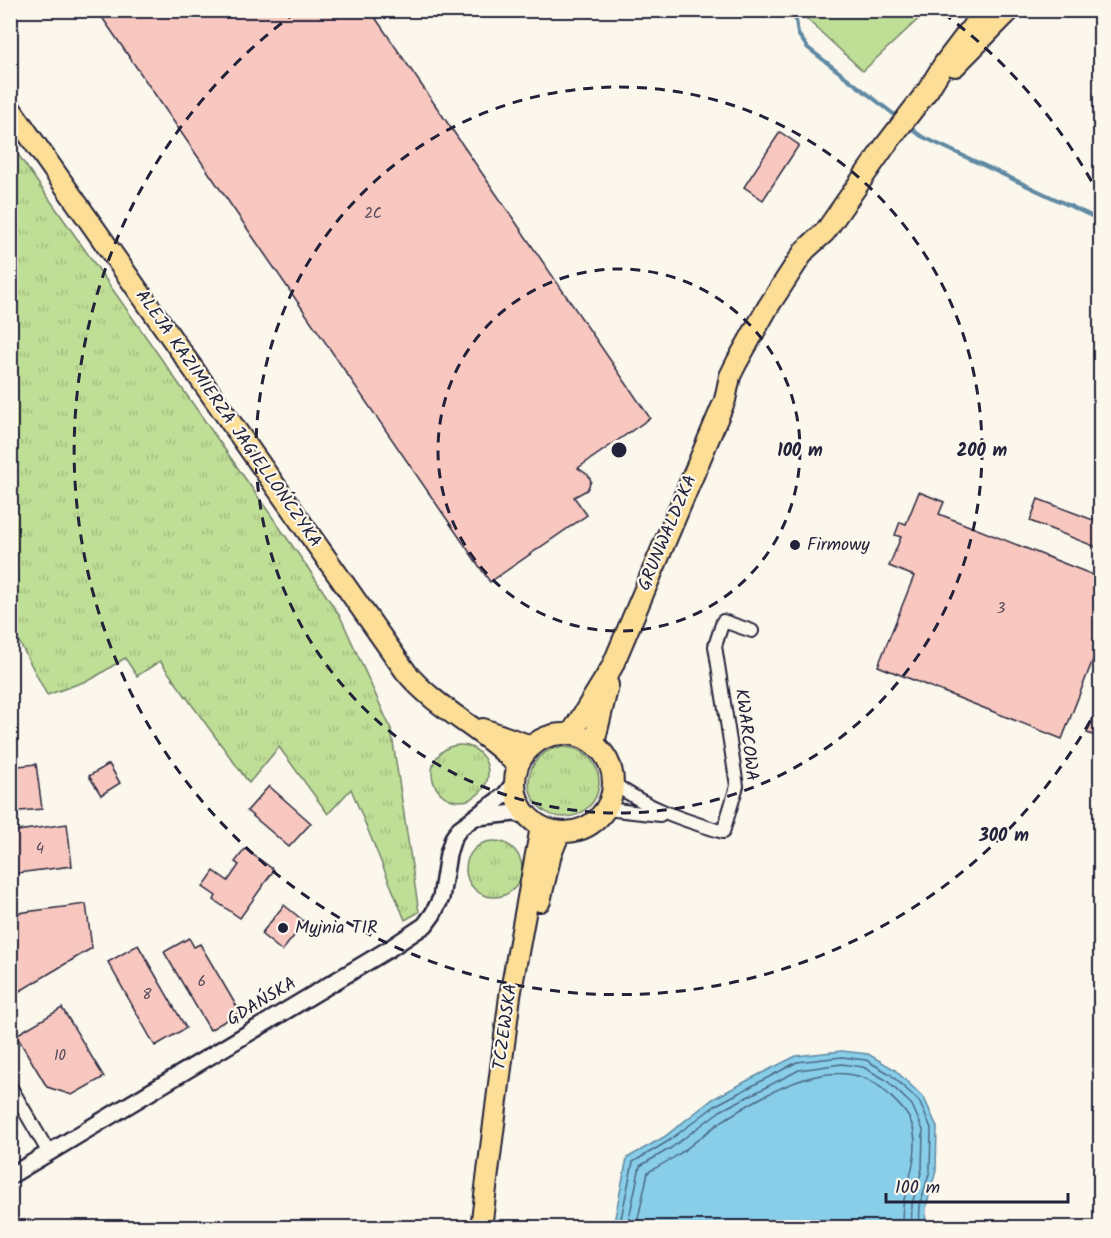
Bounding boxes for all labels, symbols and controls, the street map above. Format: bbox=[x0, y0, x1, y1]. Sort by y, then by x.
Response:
house number: 2C bbox=[364, 202, 382, 226]
street label: ALEJA KAZIMIERZA JAGIELLOŃCZYKA bbox=[127, 284, 329, 554]
text: 100 m bbox=[777, 437, 823, 466]
text: 200 m bbox=[957, 437, 1008, 466]
centre of rings bbox=[609, 440, 629, 460]
street label: GRUNWALDZKA bbox=[630, 470, 706, 596]
place label: Firmowy bbox=[807, 531, 870, 560]
marker: Firmowy bbox=[788, 538, 802, 552]
house number: 3 bbox=[997, 597, 1006, 621]
street label: KWARCOWA bbox=[726, 687, 766, 783]
text: 300 m bbox=[978, 822, 1029, 851]
house number: 4 bbox=[36, 837, 44, 861]
place label: Myjnia TIR bbox=[295, 914, 377, 943]
marker: Myjnia TIR bbox=[276, 921, 290, 935]
house number: 6 bbox=[198, 970, 206, 994]
street label: GDAŃSKA bbox=[222, 970, 302, 1034]
street label: TCZEWSKA bbox=[486, 982, 526, 1072]
house number: 8 bbox=[142, 983, 152, 1007]
house number: 10 bbox=[54, 1044, 67, 1068]
scale bar bbox=[886, 1166, 1068, 1204]
text: 100 m bbox=[895, 1174, 940, 1203]

